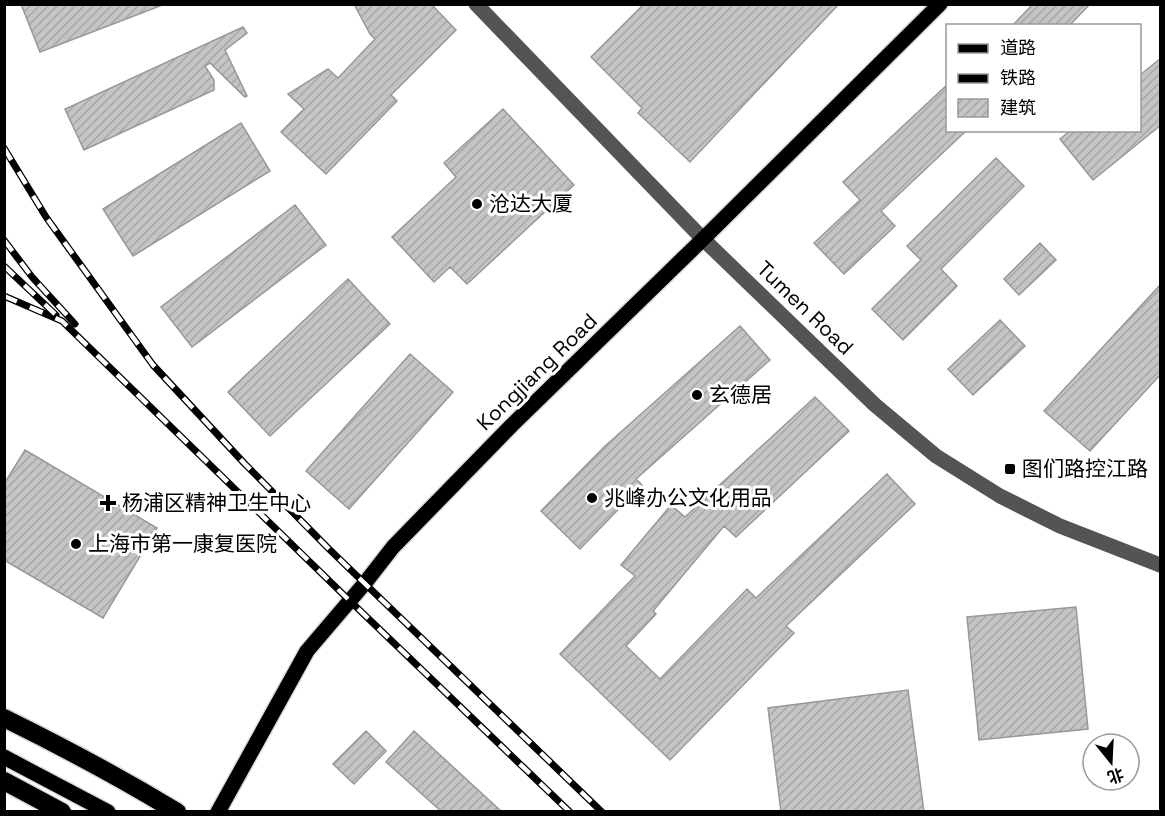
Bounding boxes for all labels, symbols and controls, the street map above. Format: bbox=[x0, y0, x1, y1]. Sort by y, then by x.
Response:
legend bbox=[946, 24, 1141, 132]
text: 道路 bbox=[1000, 36, 1036, 59]
text: 铁路 bbox=[1000, 66, 1036, 89]
text: 建筑 bbox=[1000, 96, 1036, 119]
place label: 沧达大厦 bbox=[489, 190, 573, 217]
marker: 沧达大厦 bbox=[470, 197, 484, 211]
street label: Tumen Road bbox=[751, 255, 859, 360]
street label: Kongjiang Road bbox=[471, 307, 603, 436]
place label: 玄德居 bbox=[709, 381, 772, 408]
marker: 玄德居 bbox=[690, 388, 704, 402]
place label: 图们路控江路 bbox=[1022, 455, 1148, 482]
marker: 图们路控江路 bbox=[1003, 462, 1017, 476]
place label: 兆峰办公文化用品 bbox=[604, 484, 772, 511]
place label: 杨浦区精神卫生中心 bbox=[122, 489, 311, 516]
marker: 兆峰办公文化用品 bbox=[585, 491, 599, 505]
marker: 杨浦区精神卫生中心 bbox=[99, 494, 117, 512]
place label: 上海市第一康复医院 bbox=[88, 530, 277, 557]
marker: 上海市第一康复医院 bbox=[69, 537, 83, 551]
north arrow bbox=[1081, 732, 1141, 792]
text: 北 bbox=[1105, 763, 1126, 788]

